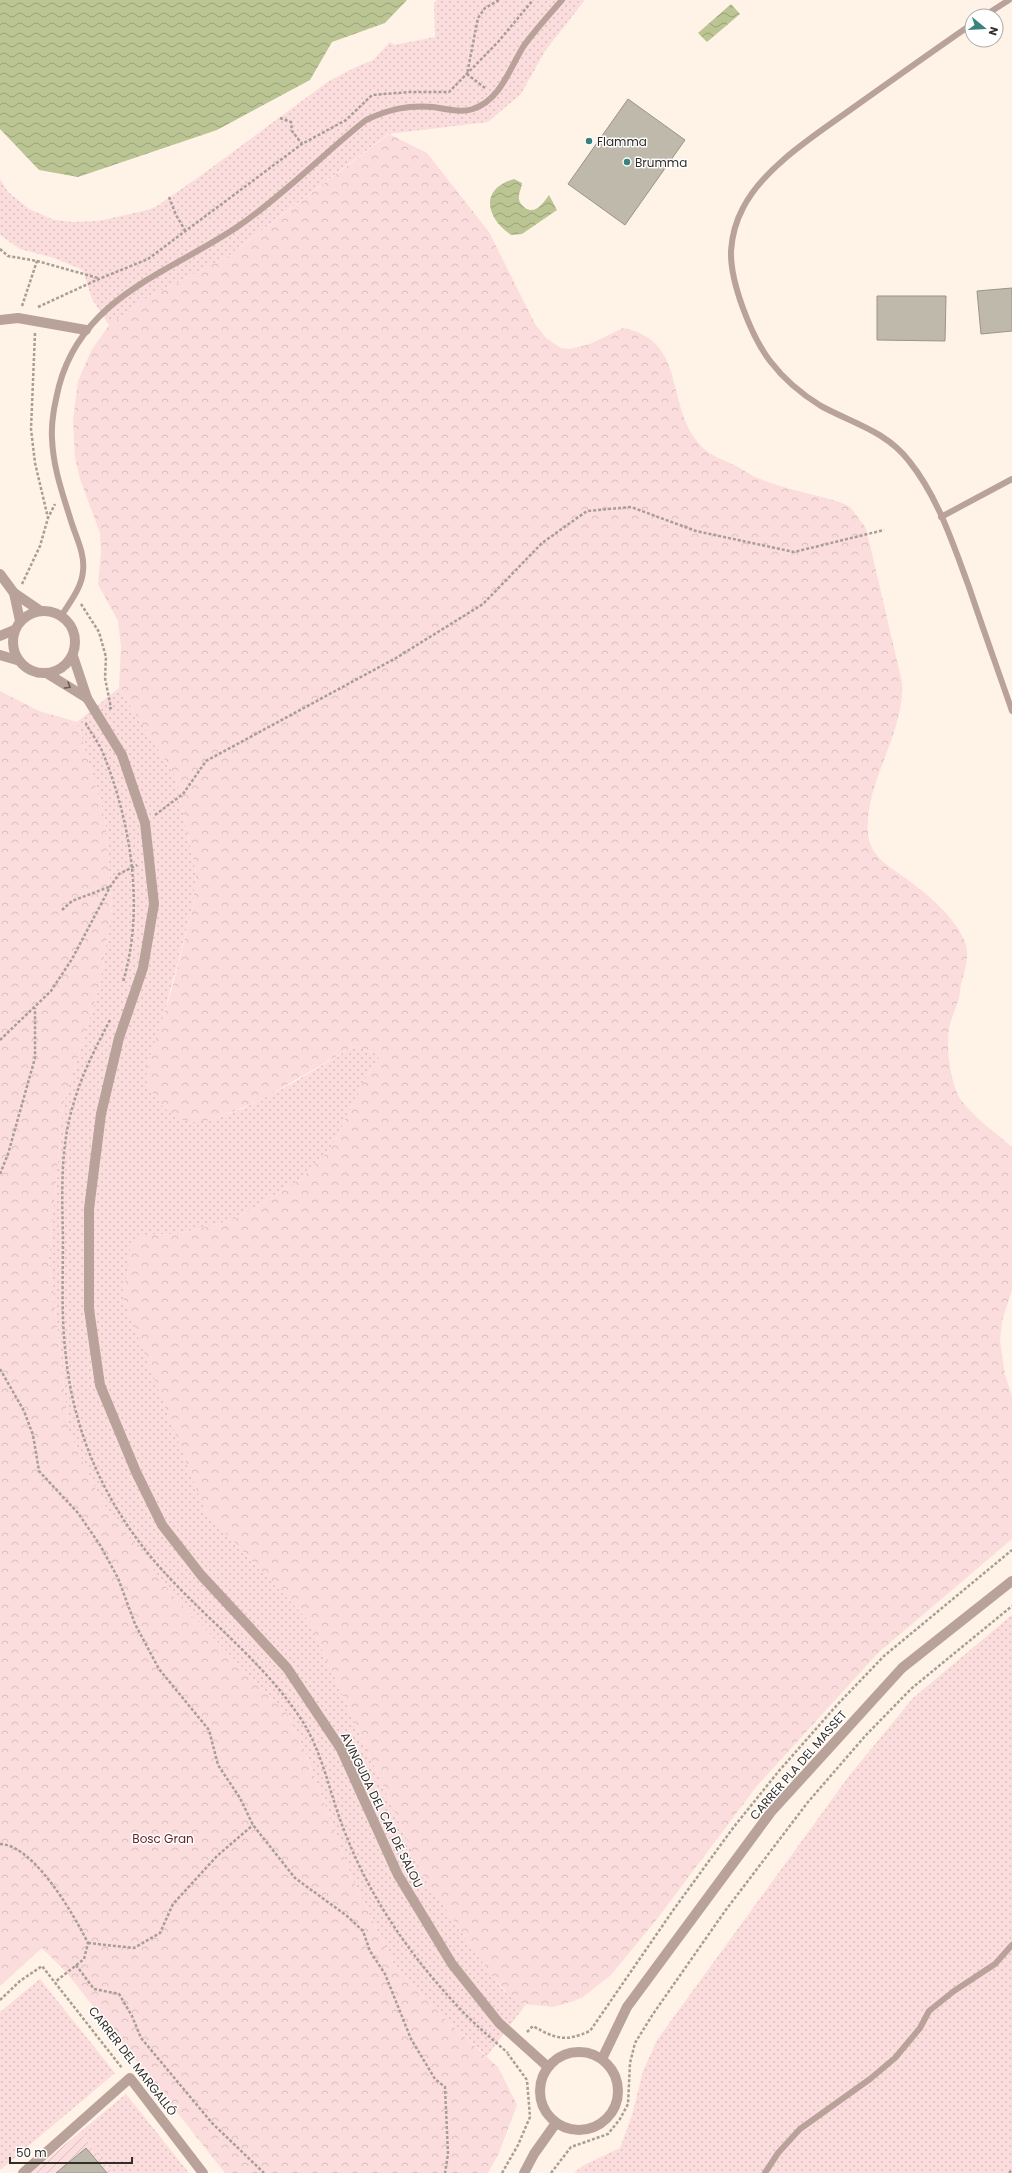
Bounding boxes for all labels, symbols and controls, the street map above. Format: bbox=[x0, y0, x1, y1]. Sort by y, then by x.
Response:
north arrow bbox=[964, 8, 1004, 48]
text: N bbox=[985, 25, 1002, 38]
place label: Flamma bbox=[597, 133, 647, 150]
marker: Flamma bbox=[584, 136, 594, 146]
place label: Brumma bbox=[635, 154, 687, 171]
marker: Brumma bbox=[622, 157, 632, 167]
one-way arrow bbox=[64, 681, 71, 688]
street label: CARRER PLA DEL MASSET bbox=[746, 1706, 851, 1823]
street label: AVINGUDA DEL CAP DE SALOU bbox=[337, 1729, 427, 1891]
park label: Bosc Gran bbox=[132, 1830, 194, 1847]
street label: CARRER DEL MARGALLÓ bbox=[85, 2003, 181, 2119]
scale bar bbox=[10, 2139, 132, 2165]
text: 50 m bbox=[16, 2144, 47, 2161]

